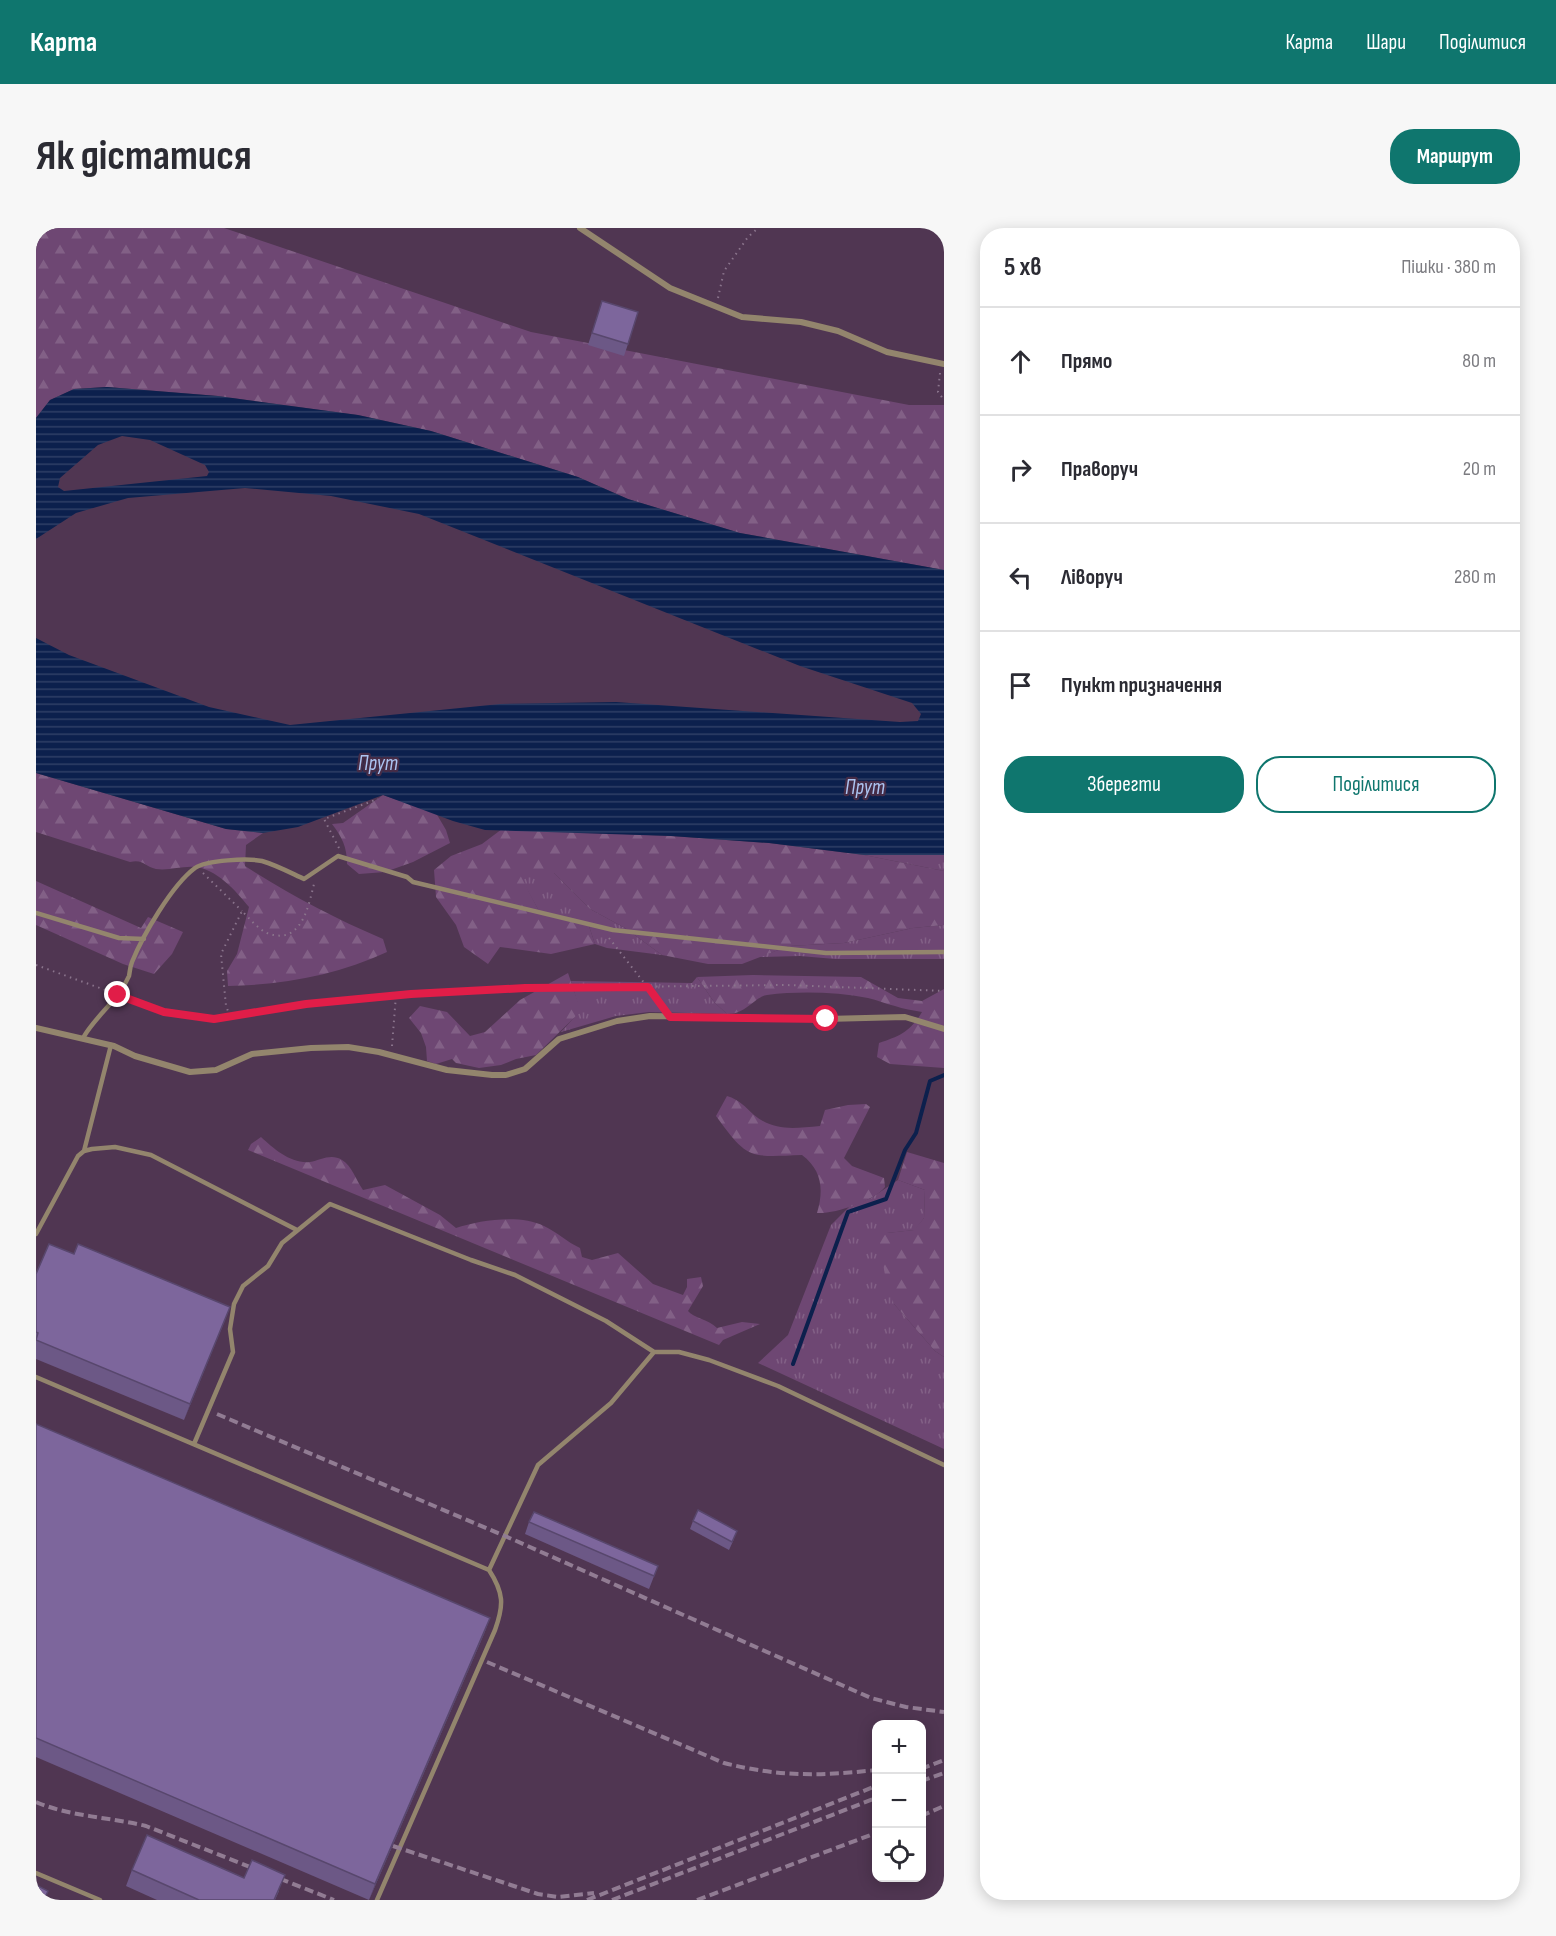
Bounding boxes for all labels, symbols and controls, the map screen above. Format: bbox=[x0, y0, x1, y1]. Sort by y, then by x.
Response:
text: Карта bbox=[30, 26, 97, 59]
text: Карта bbox=[1285, 30, 1333, 55]
text: Шари bbox=[1366, 30, 1406, 55]
text: Поділитися bbox=[1439, 30, 1526, 55]
button: Маршрут bbox=[1390, 129, 1520, 184]
text: Як дістатися bbox=[36, 131, 252, 182]
text: 5 хв bbox=[1004, 252, 1042, 283]
text: Пішки · 380 m bbox=[1401, 255, 1496, 279]
icon: ahead bbox=[1004, 345, 1037, 378]
text: Прямо bbox=[1061, 348, 1112, 375]
text: 80 m bbox=[1462, 349, 1496, 373]
icon: right bbox=[1004, 453, 1037, 486]
text: Праворуч bbox=[1061, 456, 1138, 483]
text: 20 m bbox=[1463, 457, 1496, 481]
icon: left bbox=[1004, 561, 1037, 594]
text: Ліворуч bbox=[1061, 564, 1123, 591]
text: 280 m bbox=[1454, 565, 1496, 589]
icon: arrive bbox=[1004, 669, 1037, 702]
text: Пункт призначення bbox=[1061, 672, 1222, 699]
water label: Прут bbox=[358, 751, 398, 776]
button: Зберегти bbox=[1004, 756, 1244, 813]
button: Поділитися bbox=[1256, 756, 1496, 813]
water label: Прут bbox=[845, 775, 885, 800]
route end bbox=[104, 981, 130, 1007]
route start bbox=[812, 1005, 838, 1031]
map controls bbox=[872, 1720, 926, 1882]
button: + bbox=[872, 1720, 926, 1774]
button: − bbox=[872, 1774, 926, 1828]
button: locate bbox=[872, 1828, 926, 1882]

